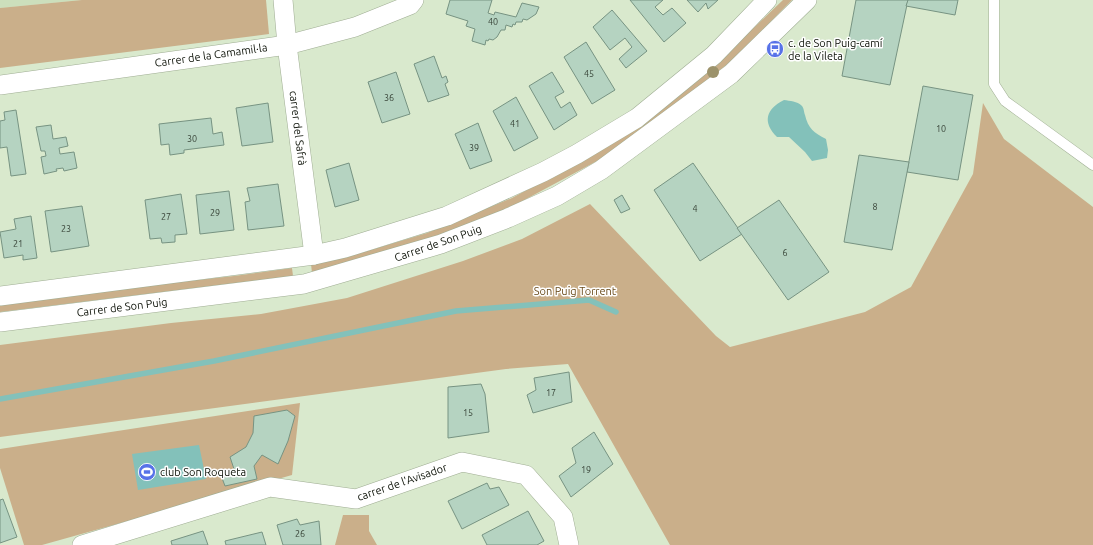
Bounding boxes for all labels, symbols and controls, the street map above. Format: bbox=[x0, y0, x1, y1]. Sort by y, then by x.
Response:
house number: 40 bbox=[488, 17, 498, 27]
place label: c. de Son Puig-camí de la Vileta bbox=[788, 37, 883, 62]
bus stop icon: c. de Son Puig-camí de la Vileta bbox=[765, 39, 785, 59]
street label: Carrer de la Camamil·la bbox=[154, 41, 268, 69]
house number: 45 bbox=[584, 69, 594, 79]
street label: carrer del Safrà bbox=[287, 90, 309, 166]
house number: 36 bbox=[384, 93, 394, 103]
house number: 41 bbox=[510, 119, 520, 129]
house number: 10 bbox=[936, 124, 946, 134]
house number: 30 bbox=[187, 134, 197, 144]
house number: 39 bbox=[469, 143, 479, 153]
house number: 8 bbox=[872, 202, 878, 212]
house number: 4 bbox=[692, 204, 698, 214]
house number: 29 bbox=[210, 208, 220, 218]
house number: 27 bbox=[161, 212, 171, 222]
street label: Carrer de Son Puig bbox=[393, 222, 483, 264]
house number: 23 bbox=[61, 224, 71, 234]
house number: 21 bbox=[13, 239, 23, 249]
house number: 6 bbox=[782, 248, 788, 258]
park label: Son Puig Torrent bbox=[534, 285, 617, 297]
street label: Carrer de Son Puig bbox=[76, 295, 168, 319]
house number: 17 bbox=[546, 388, 556, 398]
house number: 15 bbox=[463, 408, 473, 418]
street label: carrer de l'Avisador bbox=[356, 461, 449, 503]
sports icon: club Son Roqueta bbox=[137, 462, 157, 482]
house number: 19 bbox=[581, 465, 591, 475]
place label: club Son Roqueta bbox=[160, 466, 246, 478]
house number: 26 bbox=[295, 529, 305, 539]

